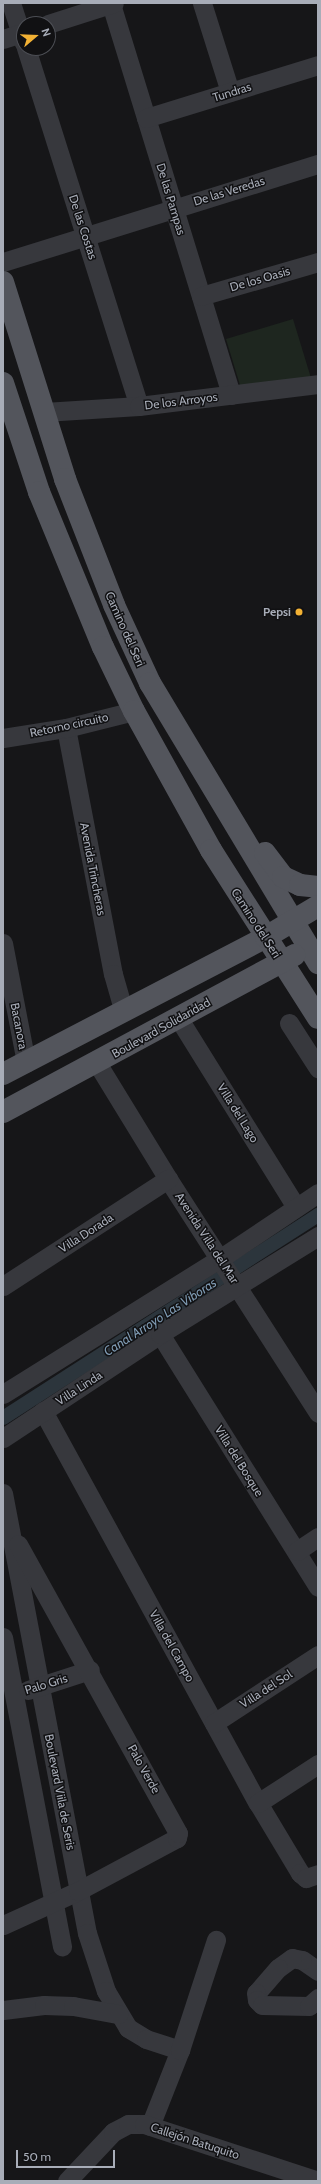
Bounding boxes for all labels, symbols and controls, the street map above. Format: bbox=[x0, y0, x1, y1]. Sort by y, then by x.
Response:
north arrow bbox=[16, 16, 56, 56]
text: N bbox=[39, 26, 54, 38]
street label: Tundras bbox=[211, 79, 253, 105]
street label: De las Pampas bbox=[153, 161, 189, 237]
street label: De las Veredas bbox=[192, 173, 266, 209]
street label: De las Costas bbox=[66, 193, 100, 261]
street label: De los Oasis bbox=[228, 264, 292, 294]
street label: De los Arroyos bbox=[144, 389, 218, 413]
street label: Camino del Seri bbox=[102, 590, 148, 668]
place label: Pepsi bbox=[263, 605, 291, 619]
marker: Pepsi bbox=[294, 607, 304, 617]
street label: Retorno circuito bbox=[28, 710, 110, 740]
street label: Avenida Trincheras bbox=[77, 821, 109, 917]
street label: Camino del Seri bbox=[228, 886, 284, 960]
street label: Boulevard Solidaridad bbox=[109, 995, 213, 1061]
street label: Bacanora bbox=[7, 1002, 31, 1050]
street label: Villa del Lago bbox=[214, 1081, 262, 1145]
street label: Avenida Villa del Mar bbox=[172, 1190, 242, 1286]
street label: Villa Dorada bbox=[56, 1210, 116, 1256]
water label: Canal Arroyo Las Viboras bbox=[101, 1275, 219, 1359]
street label: Villa Linda bbox=[53, 1368, 105, 1408]
street label: Villa del Bosque bbox=[212, 1423, 266, 1499]
street label: Villa del Campo bbox=[146, 1608, 198, 1684]
street label: Villa del Sol bbox=[237, 1667, 295, 1711]
street label: Palo Gris bbox=[23, 1671, 69, 1697]
street label: Boulevard Viila de Seris bbox=[42, 1733, 78, 1851]
street label: Palo Verde bbox=[125, 1742, 163, 1796]
street label: Callejón Batuquito bbox=[149, 2120, 241, 2162]
scale bar bbox=[18, 2142, 117, 2168]
text: 50 m bbox=[23, 2149, 51, 2164]

